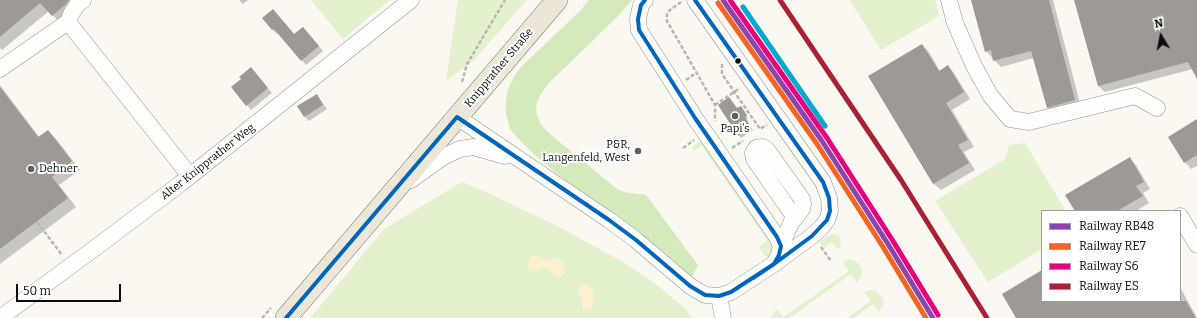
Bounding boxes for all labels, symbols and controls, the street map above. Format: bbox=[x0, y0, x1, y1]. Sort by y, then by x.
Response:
north arrow bbox=[1141, 16, 1181, 56]
text: N bbox=[1154, 17, 1164, 31]
street label: Knipprather Straße bbox=[462, 26, 536, 110]
unlabelled marker bbox=[733, 56, 743, 66]
marker: Papi's bbox=[730, 111, 740, 121]
street label: Alter Knipprather Weg bbox=[158, 121, 258, 203]
place label: Papi's bbox=[720, 122, 750, 136]
place label: P&R, Langenfeld, West bbox=[542, 138, 630, 164]
marker: P&R, Langenfeld, West bbox=[633, 146, 643, 156]
place label: Dehner bbox=[39, 162, 78, 176]
marker: Dehner bbox=[26, 164, 36, 174]
legend bbox=[1041, 210, 1181, 302]
text: Railway RB48 bbox=[1079, 219, 1154, 233]
text: Railway RE7 bbox=[1079, 239, 1146, 253]
text: Railway S6 bbox=[1079, 259, 1139, 273]
scale bar bbox=[18, 276, 123, 302]
text: Railway ES bbox=[1079, 279, 1139, 293]
text: 50 m bbox=[23, 284, 51, 298]

